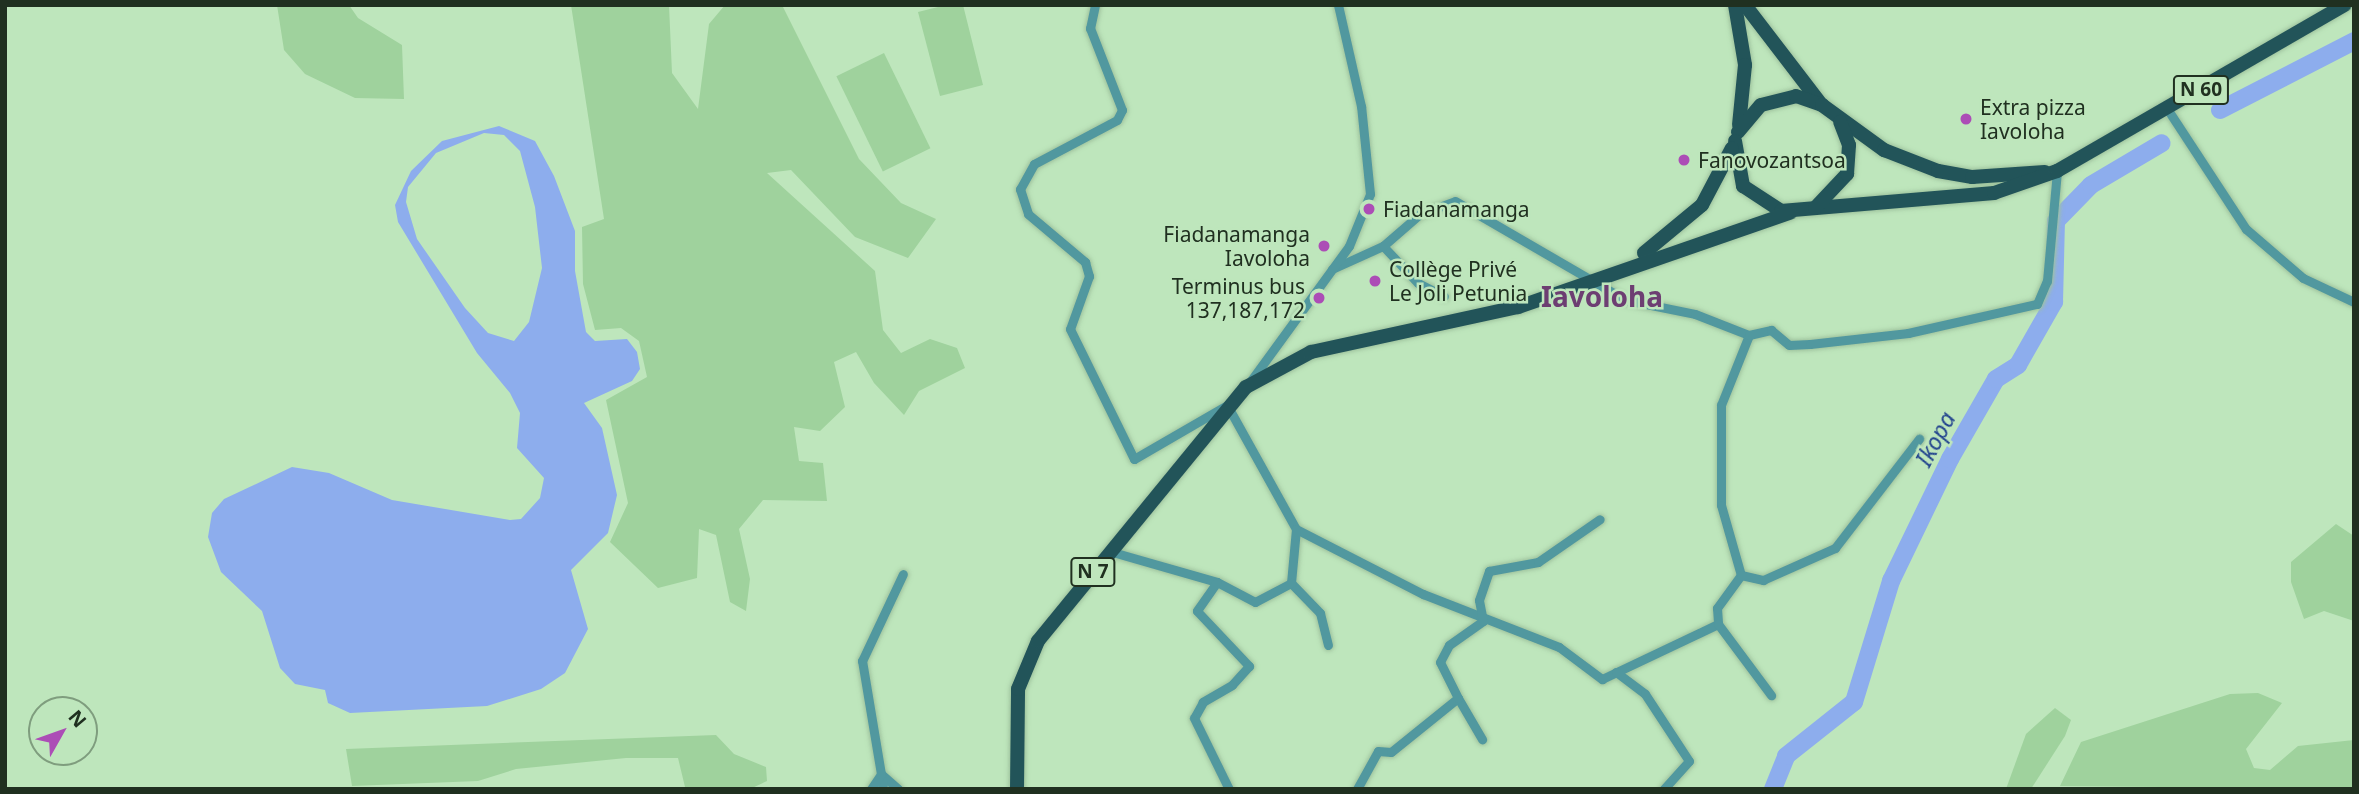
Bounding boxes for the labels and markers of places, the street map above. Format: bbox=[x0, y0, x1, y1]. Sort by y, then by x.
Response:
place label: Extra pizza Iavoloha bbox=[1980, 94, 2086, 144]
marker: Extra pizza Iavoloha bbox=[1958, 111, 1974, 127]
place label: Fanovozantsoa bbox=[1698, 147, 1846, 173]
marker: Fanovozantsoa bbox=[1676, 152, 1692, 168]
place label: Fiadanamanga bbox=[1383, 196, 1530, 222]
marker: Fiadanamanga bbox=[1361, 201, 1377, 217]
place label: Fiadanamanga Iavoloha bbox=[1163, 221, 1310, 271]
marker: Fiadanamanga Iavoloha bbox=[1316, 238, 1332, 254]
place label: Collège Privé Le Joli Petunia bbox=[1389, 256, 1527, 306]
place label: Terminus bus 137,187,172 bbox=[1172, 273, 1305, 323]
marker: Collège Privé Le Joli Petunia bbox=[1367, 273, 1383, 289]
marker: Terminus bus 137,187,172 bbox=[1311, 290, 1327, 306]

